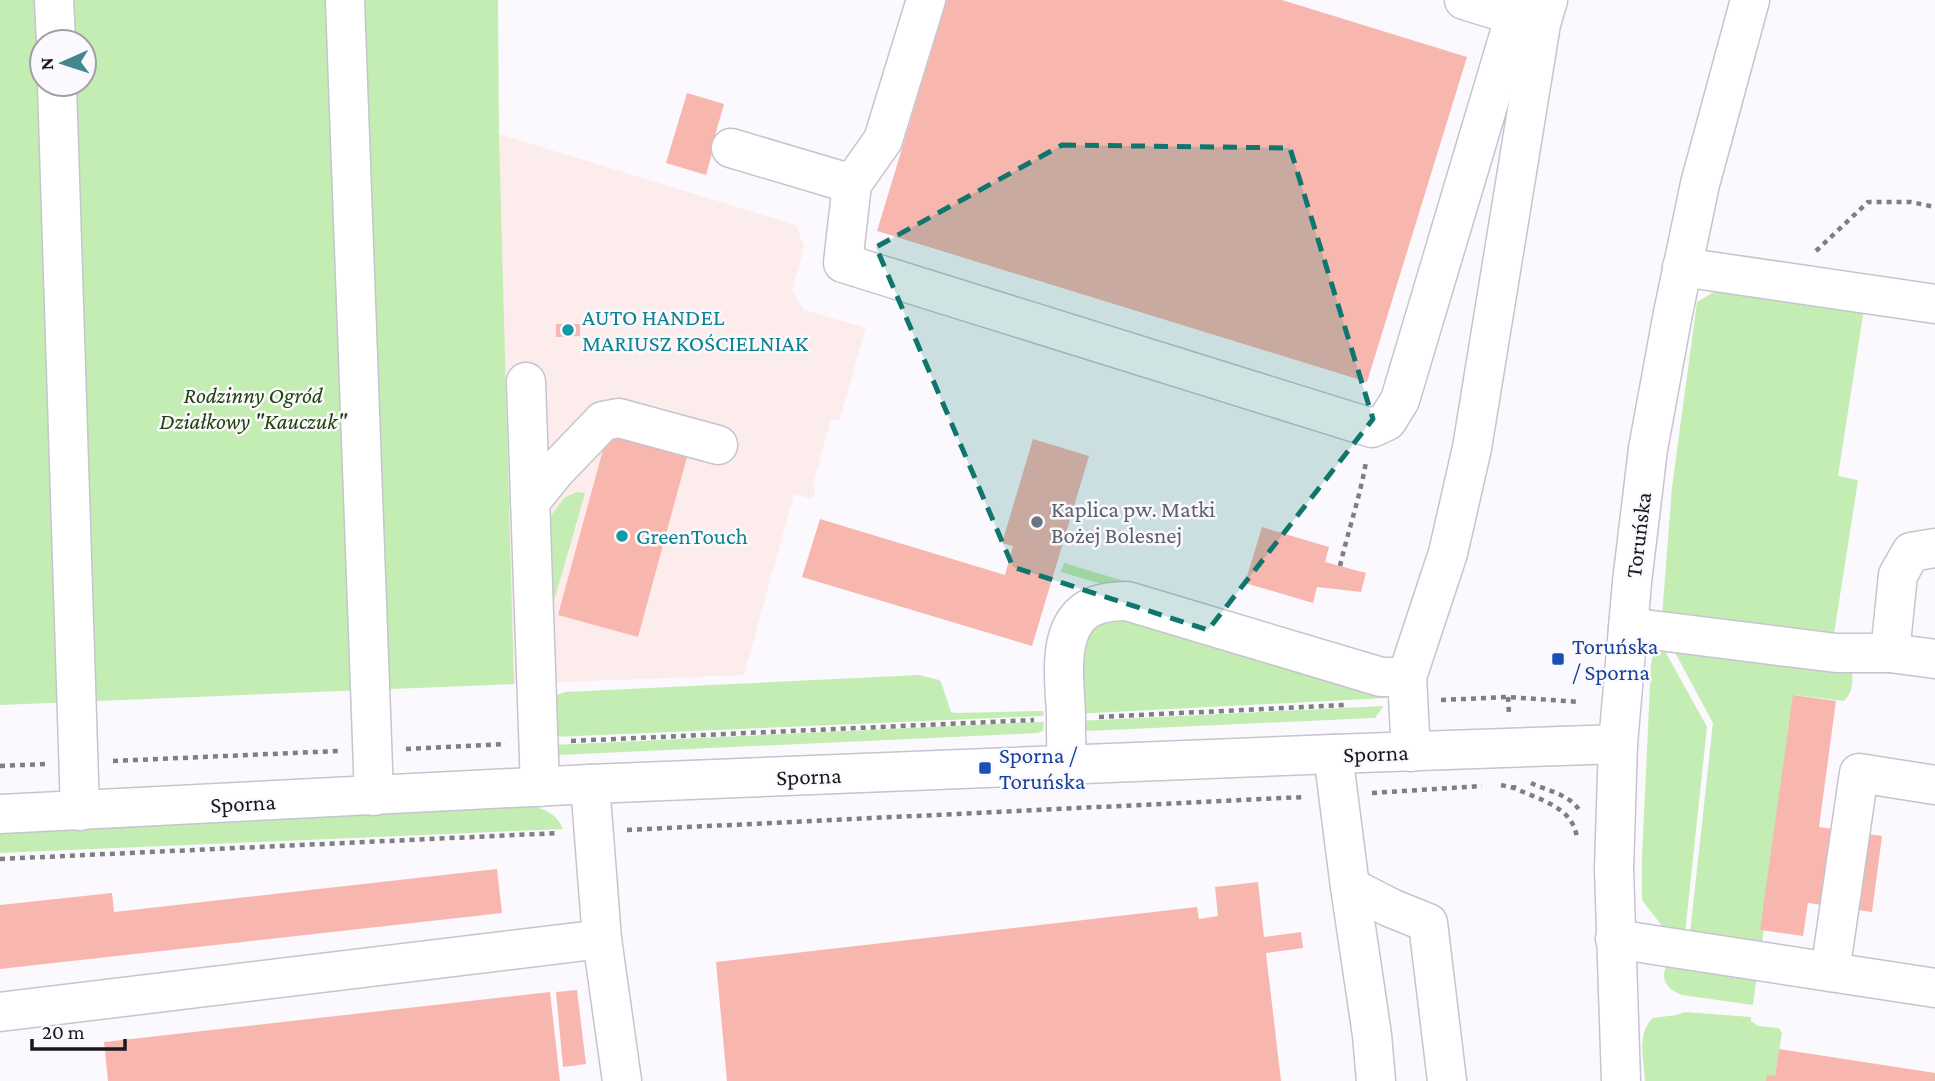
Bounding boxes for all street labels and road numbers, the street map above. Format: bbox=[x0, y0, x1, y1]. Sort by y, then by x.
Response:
street label: Toruńska bbox=[1620, 490, 1656, 579]
street label: Sporna bbox=[1343, 739, 1409, 767]
street label: Sporna bbox=[776, 762, 842, 790]
street label: Sporna bbox=[210, 788, 277, 818]

